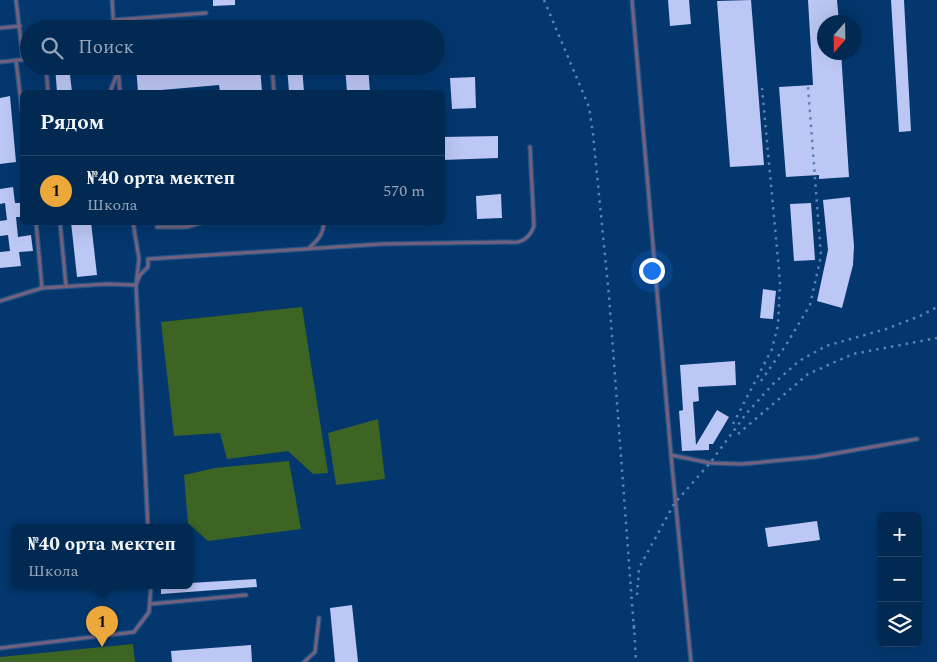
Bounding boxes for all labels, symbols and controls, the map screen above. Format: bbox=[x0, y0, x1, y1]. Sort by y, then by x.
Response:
north arrow bbox=[817, 15, 862, 60]
search box bbox=[20, 20, 445, 75]
text: Поиск bbox=[78, 33, 134, 62]
icon: search bbox=[38, 34, 66, 62]
text: Рядом bbox=[40, 107, 104, 139]
text: №40 орта мектеп bbox=[87, 164, 235, 193]
text: 1 bbox=[52, 179, 60, 203]
text: 570 m bbox=[383, 179, 425, 203]
text: Школа bbox=[87, 193, 138, 217]
your location bbox=[639, 258, 665, 284]
map controls bbox=[877, 512, 922, 647]
button: + bbox=[877, 512, 922, 557]
popup bbox=[11, 524, 193, 589]
text: №40 орта мектеп bbox=[28, 530, 176, 559]
button: − bbox=[877, 557, 922, 602]
text: Школа bbox=[28, 559, 79, 583]
button: layers bbox=[877, 602, 922, 647]
pin: 1 bbox=[86, 606, 118, 647]

